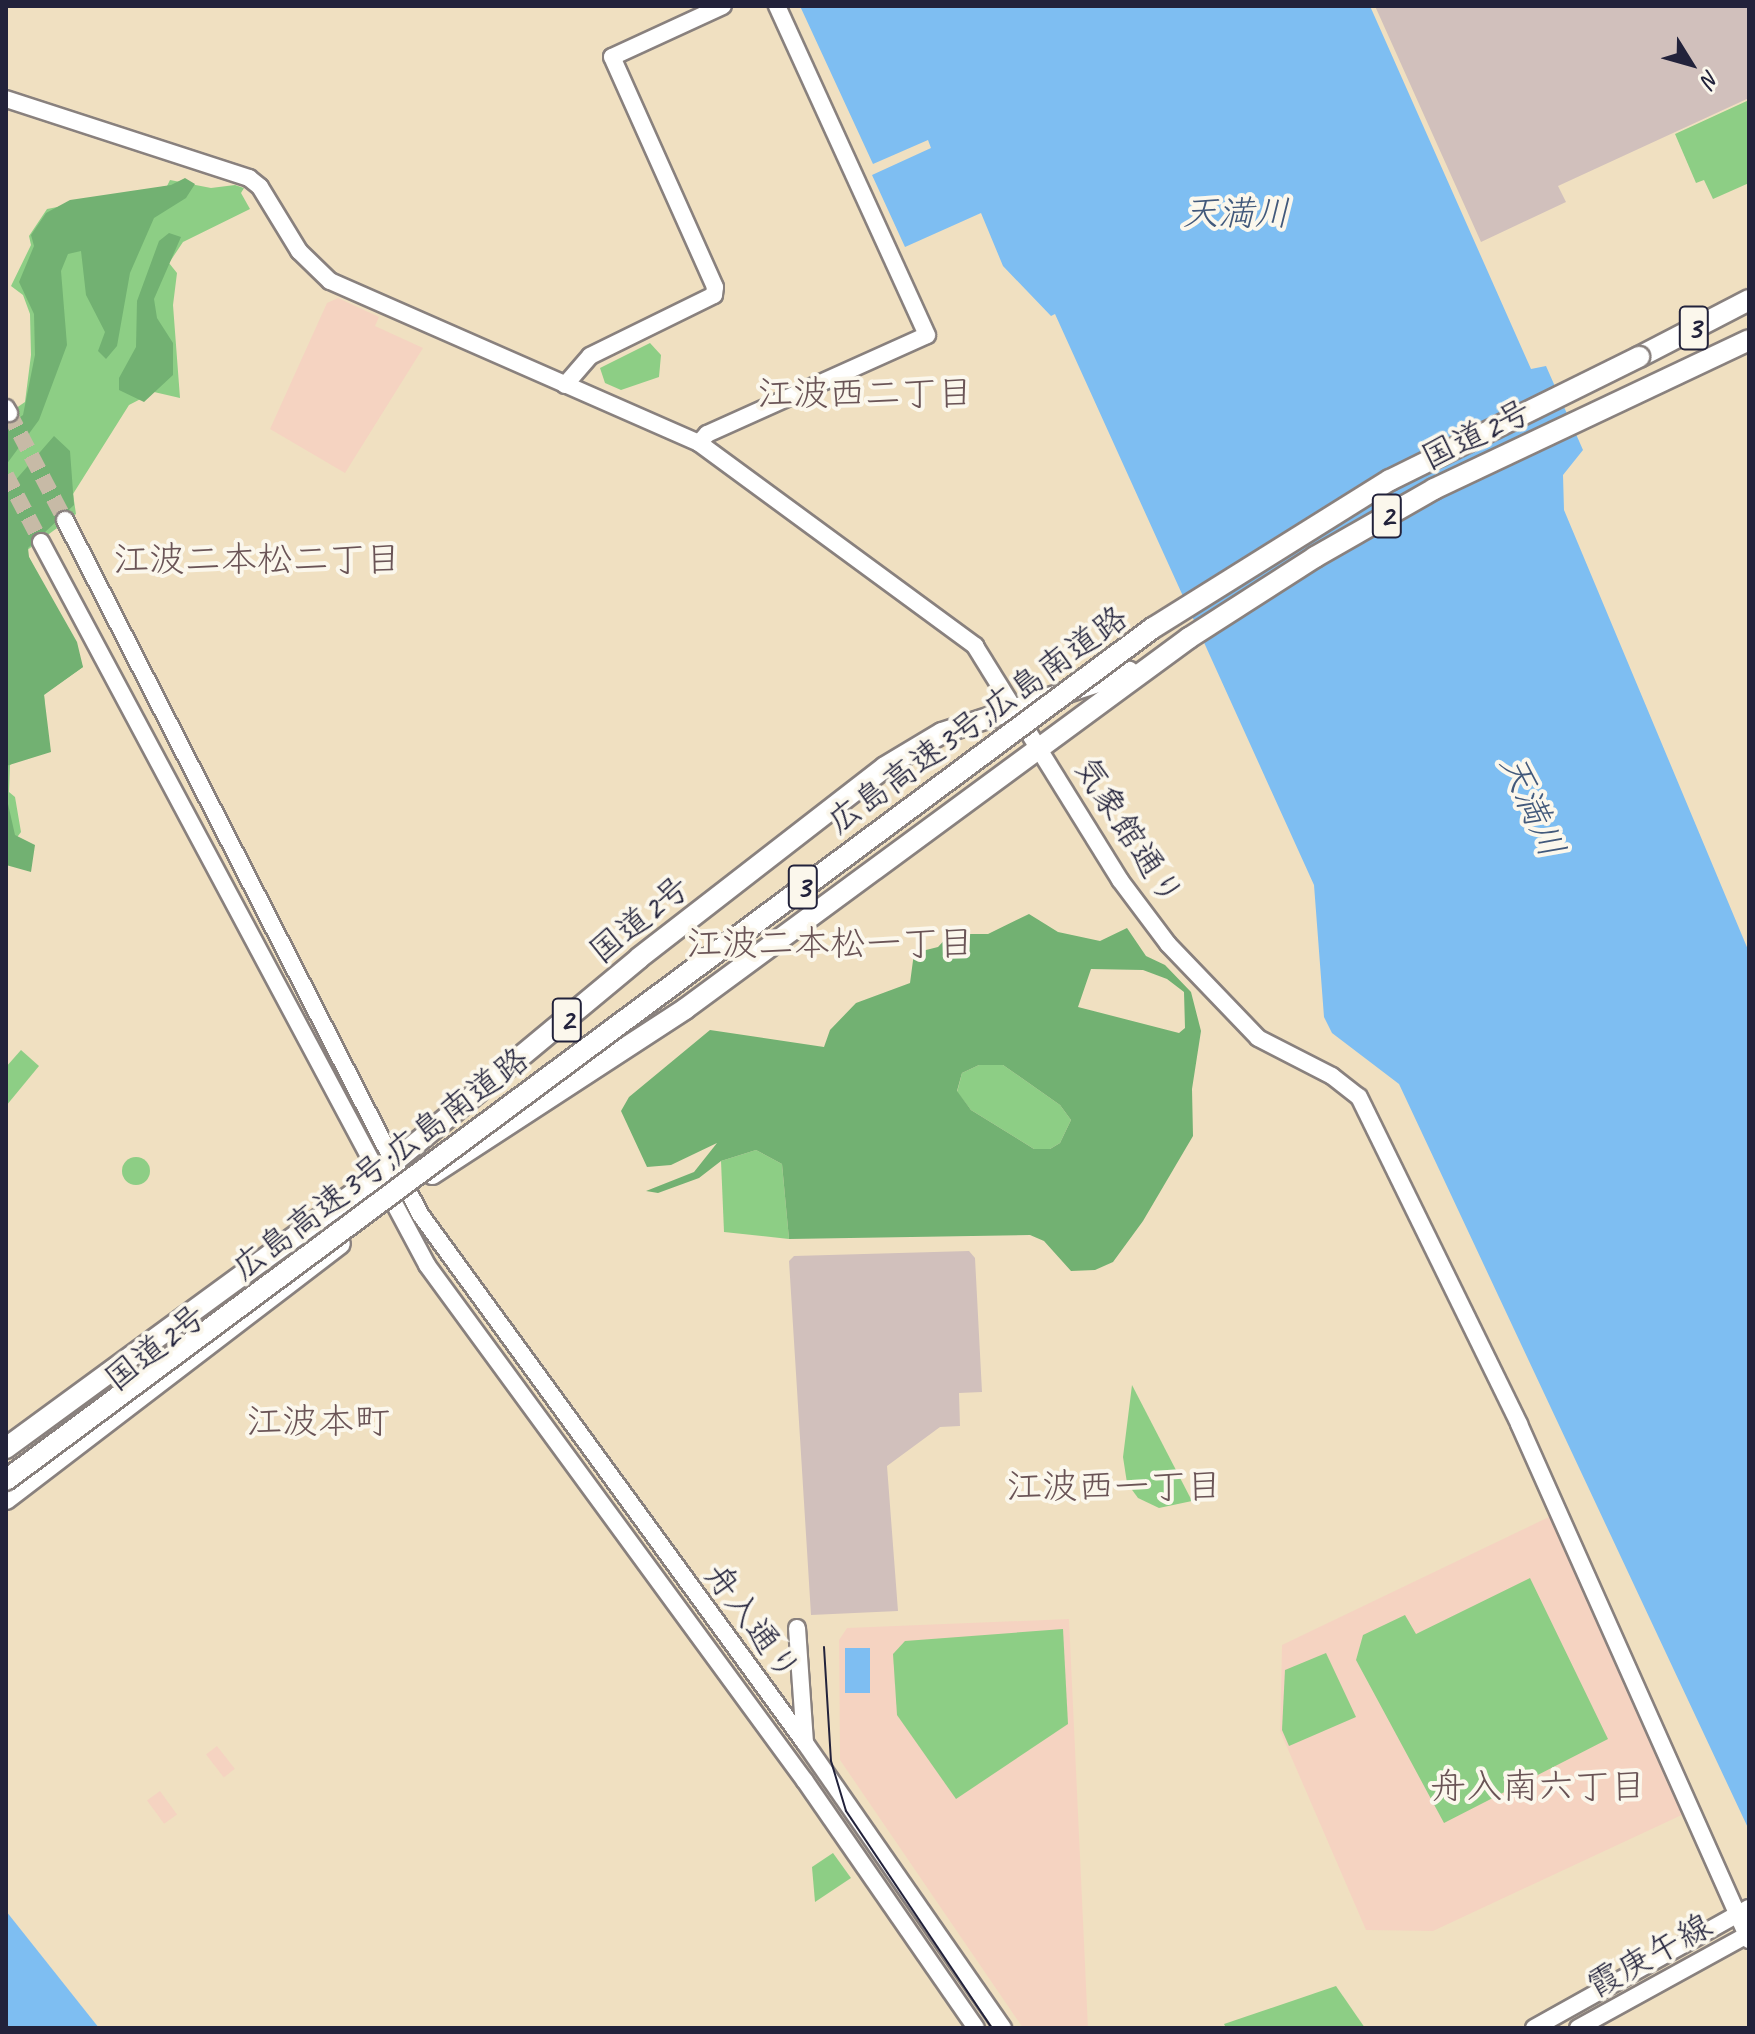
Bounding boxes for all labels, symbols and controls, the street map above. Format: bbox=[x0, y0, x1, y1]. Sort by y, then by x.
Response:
north arrow bbox=[1651, 24, 1731, 104]
text: N bbox=[1695, 65, 1725, 92]
water label: 天満川 bbox=[1182, 192, 1290, 236]
road number: 3 bbox=[1678, 300, 1710, 356]
district label: 江波西二丁目 bbox=[757, 372, 973, 416]
street label: 国道2号 bbox=[1414, 390, 1538, 478]
road number: 2 bbox=[1371, 488, 1403, 544]
district label: 江波二本松二丁目 bbox=[113, 538, 401, 582]
street label: 広島高速3号;広島南道路 bbox=[819, 596, 1135, 842]
water label: 天満川 bbox=[1490, 748, 1574, 864]
street label: 気象館通り bbox=[1066, 749, 1192, 913]
road number: 3 bbox=[787, 859, 819, 915]
street label: 国道2号 bbox=[581, 866, 697, 972]
district label: 江波二本松一丁目 bbox=[686, 922, 974, 966]
road number: 2 bbox=[551, 992, 583, 1048]
street label: 広島高速3号;広島南道路 bbox=[223, 1038, 537, 1288]
street label: 国道2号 bbox=[96, 1295, 214, 1399]
district label: 江波本町 bbox=[246, 1400, 390, 1444]
district label: 江波西一丁目 bbox=[1006, 1465, 1222, 1509]
street label: 舟入通り bbox=[697, 1555, 809, 1689]
district label: 舟入南六丁目 bbox=[1430, 1765, 1646, 1809]
street label: 霞庚午線 bbox=[1580, 1904, 1718, 2006]

